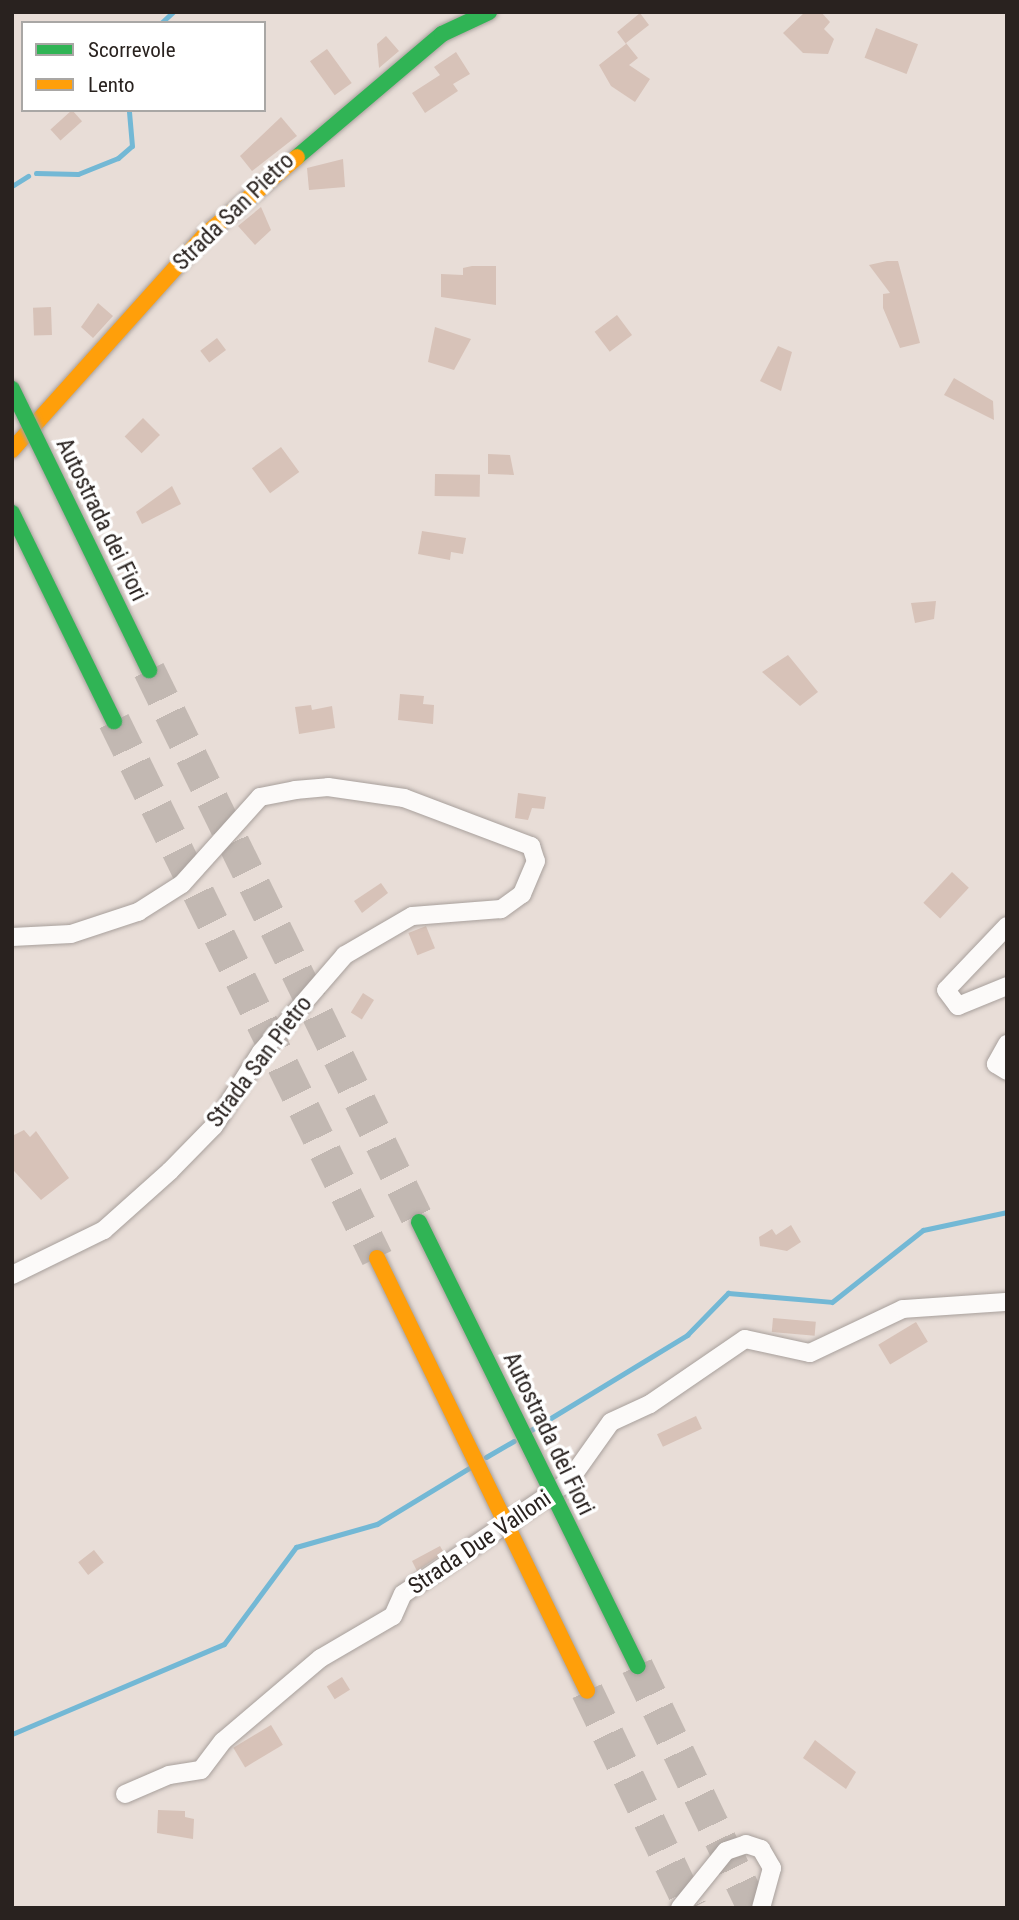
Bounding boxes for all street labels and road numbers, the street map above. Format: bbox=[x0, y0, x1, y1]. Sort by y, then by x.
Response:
street label: Strada San Pietro bbox=[168, 147, 300, 277]
street label: Autostrada dei Fiori bbox=[50, 434, 152, 606]
street label: Strada San Pietro bbox=[202, 991, 318, 1133]
street label: Autostrada dei Fiori bbox=[497, 1348, 599, 1520]
street label: Strada Due Valloni bbox=[403, 1485, 557, 1601]

